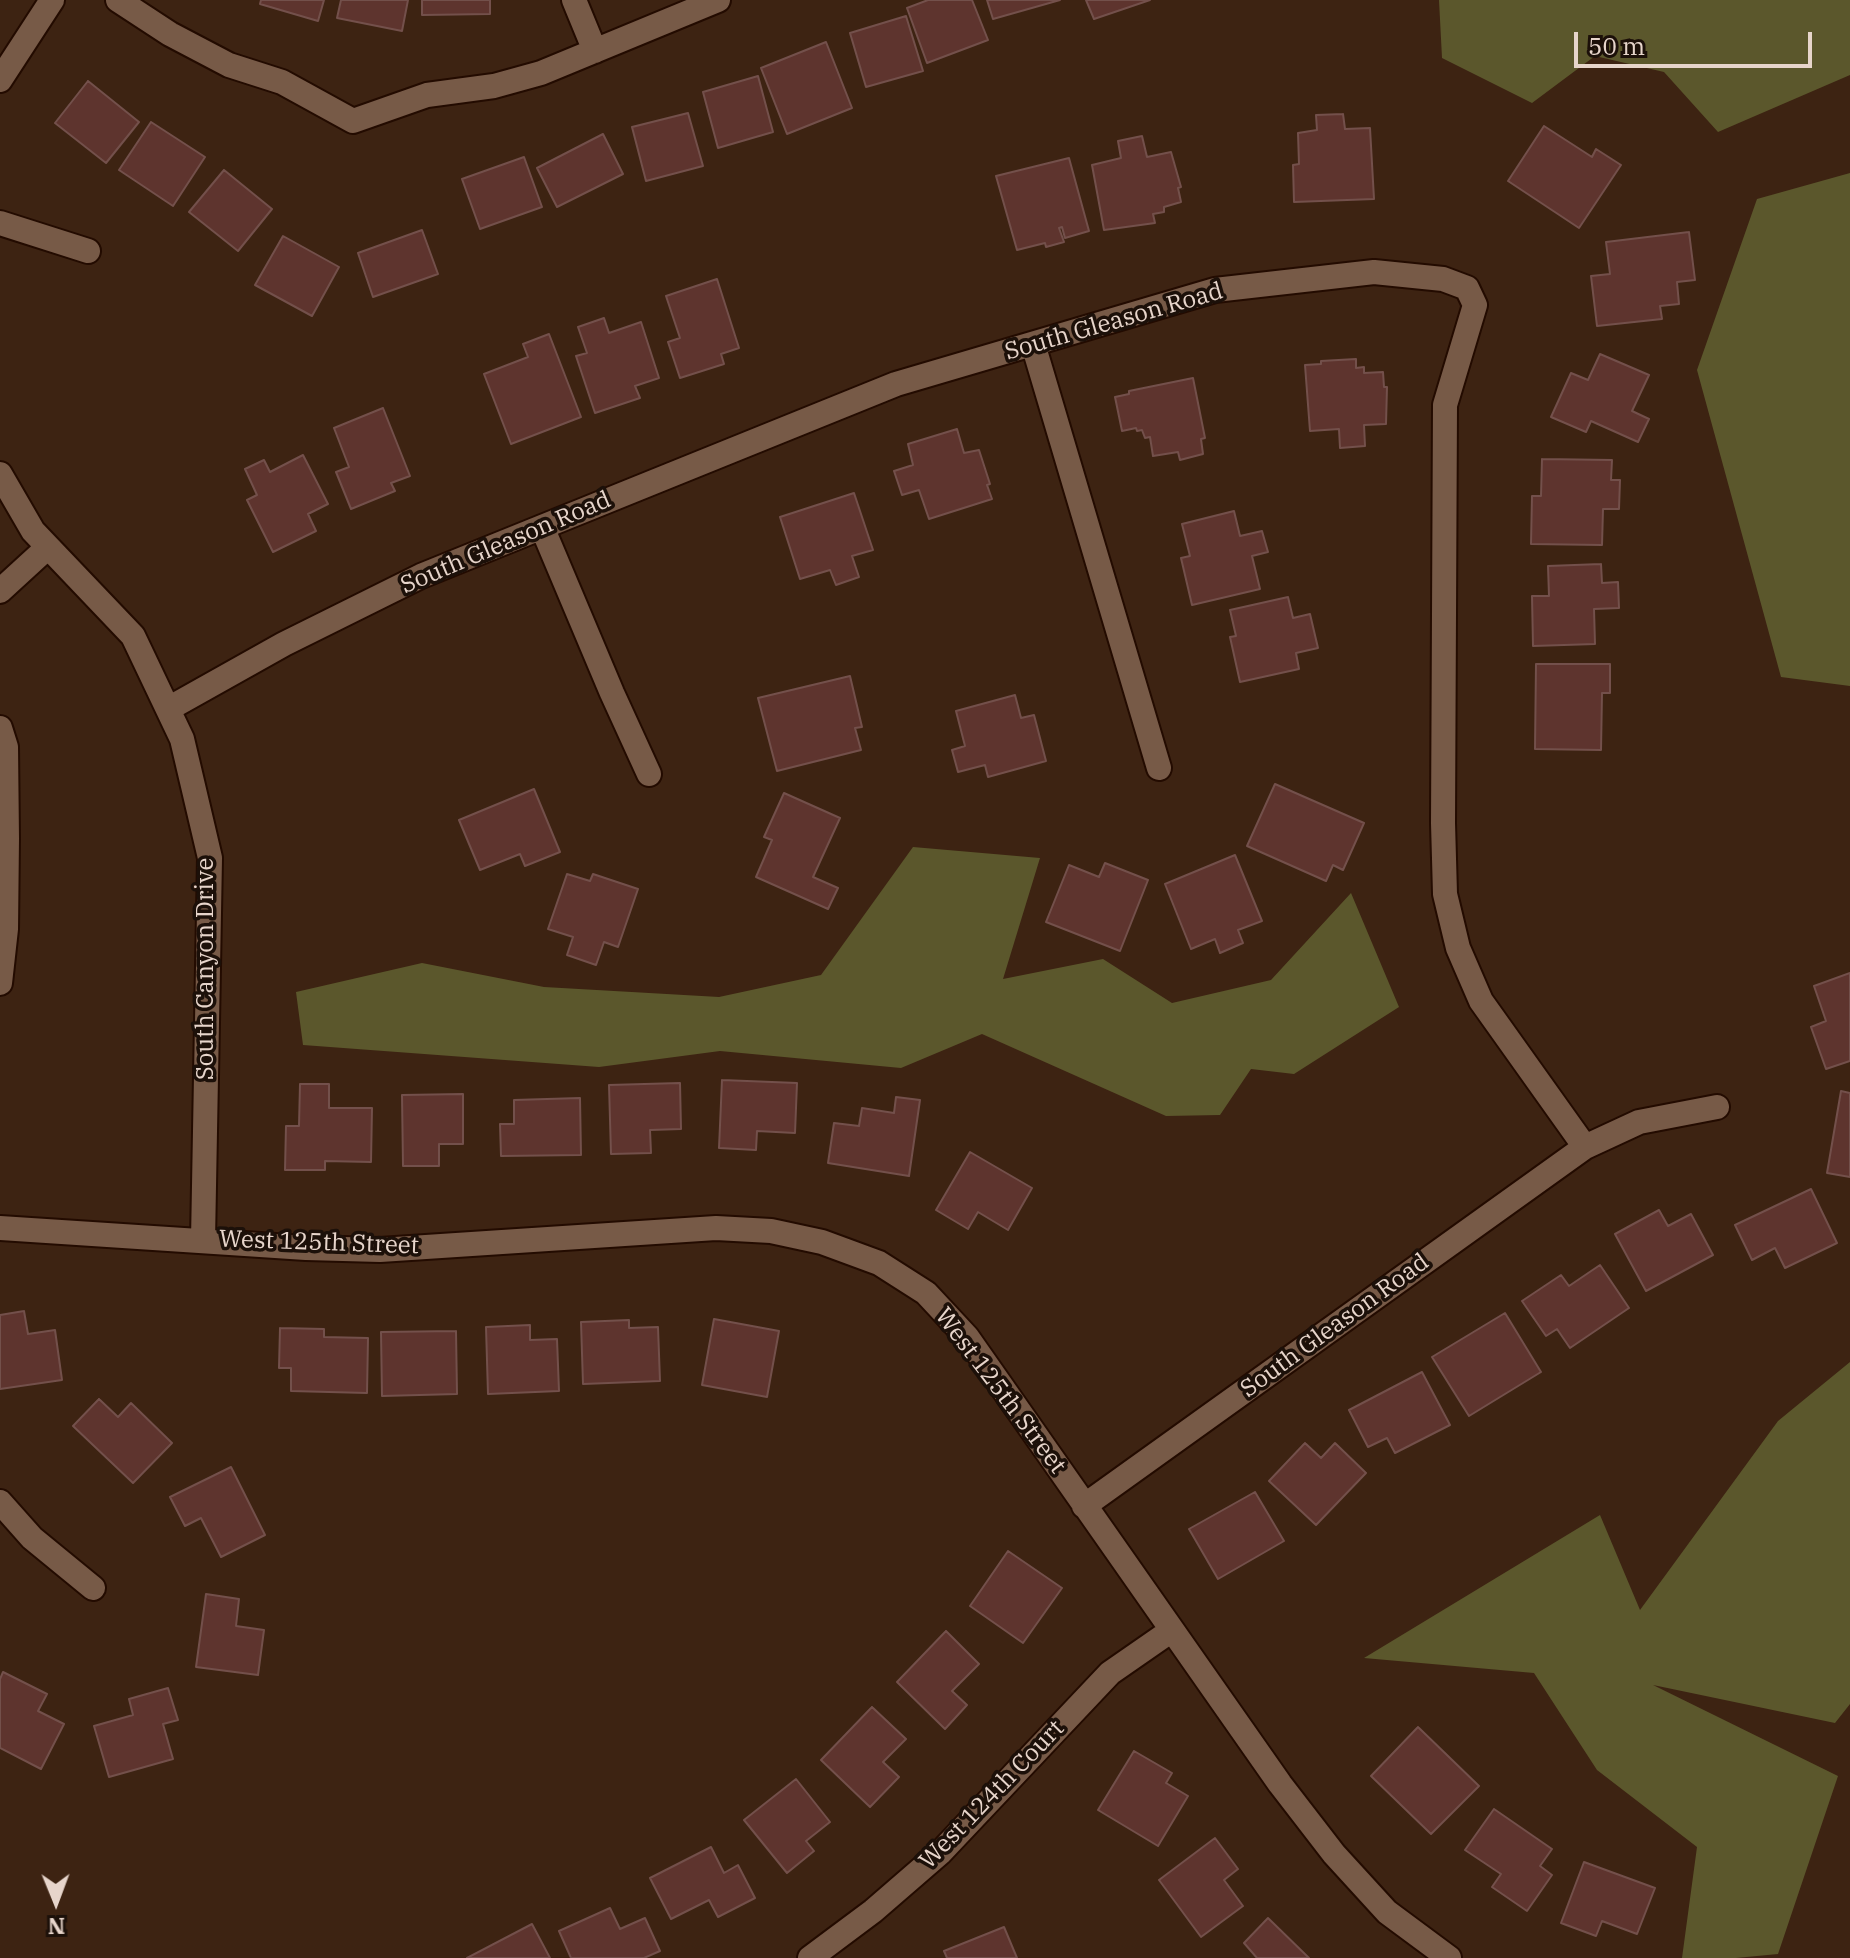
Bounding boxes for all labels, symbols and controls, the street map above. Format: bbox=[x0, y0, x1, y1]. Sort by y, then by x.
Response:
scale bar bbox=[1578, 16, 1816, 66]
text: 50 m bbox=[1588, 30, 1645, 62]
street label: South Gleason Road bbox=[1002, 277, 1226, 367]
street label: South Gleason Road bbox=[397, 486, 615, 600]
street label: South Canyon Drive bbox=[192, 858, 220, 1080]
street label: West 125th Street bbox=[218, 1225, 420, 1261]
street label: South Gleason Road bbox=[1235, 1248, 1435, 1404]
street label: West 125th Street bbox=[928, 1302, 1072, 1480]
street label: West 124th Court bbox=[914, 1715, 1070, 1875]
north arrow bbox=[16, 1862, 96, 1942]
text: N bbox=[47, 1912, 65, 1941]

